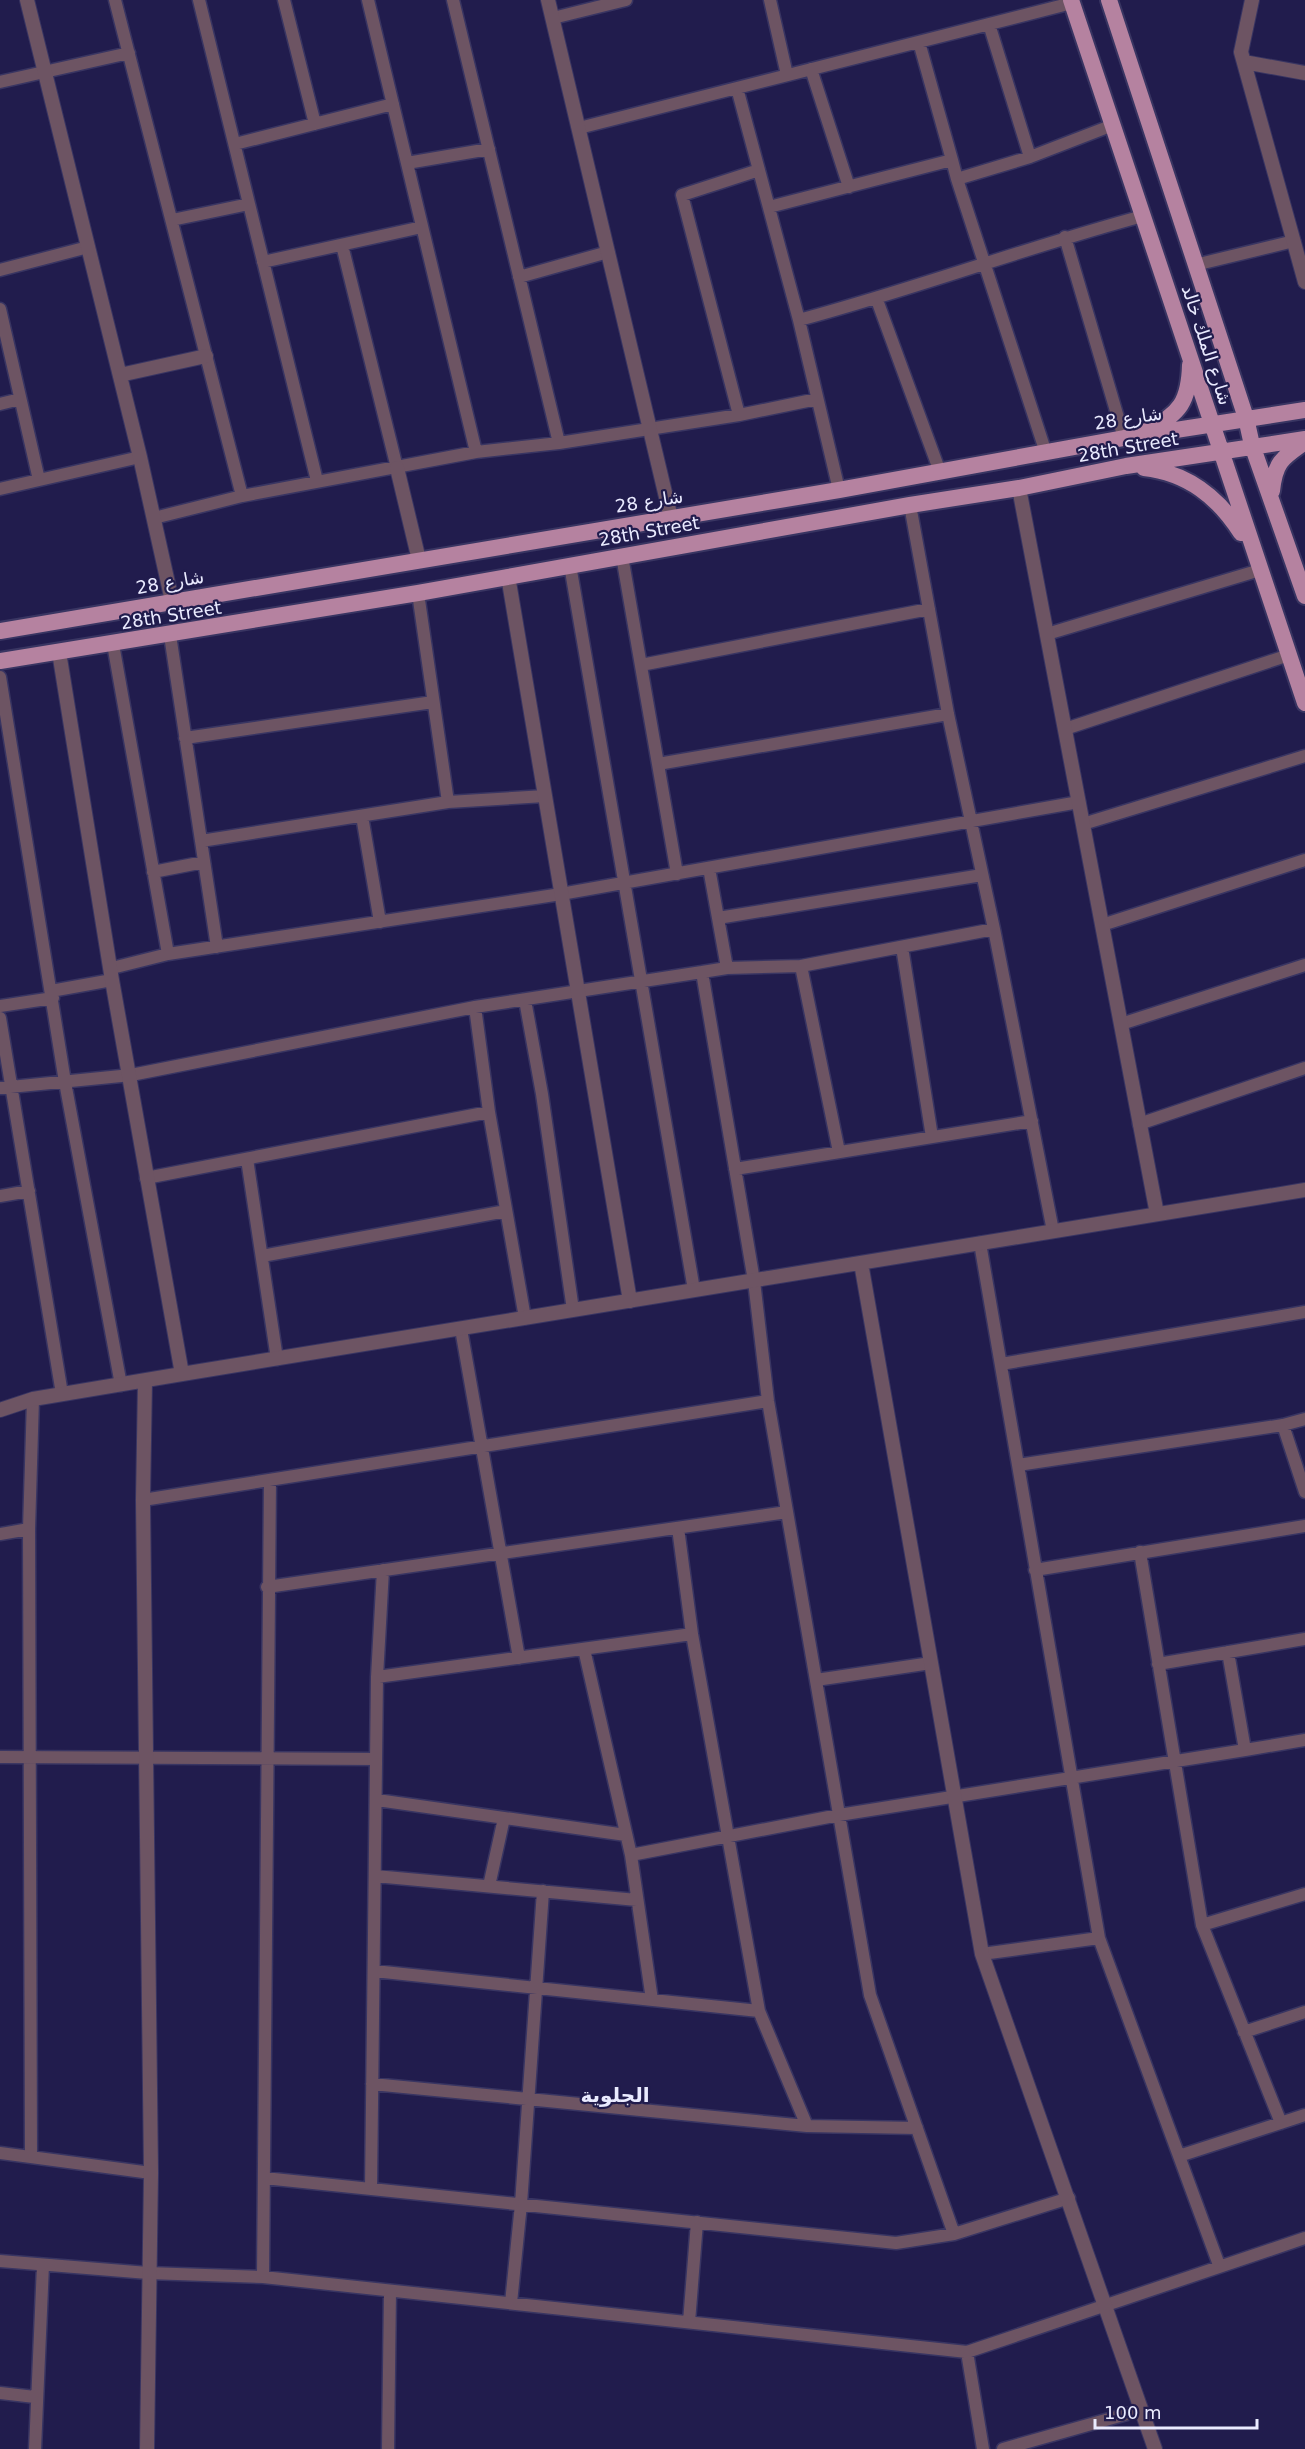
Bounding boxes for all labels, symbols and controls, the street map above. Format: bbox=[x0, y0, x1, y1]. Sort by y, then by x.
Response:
street label: شارع الملك خالد bbox=[1177, 282, 1236, 408]
street label: شارع 28 bbox=[1092, 402, 1164, 435]
street label: 28th Street bbox=[1076, 428, 1180, 466]
street label: شارع 28 bbox=[613, 485, 685, 518]
street label: 28th Street bbox=[597, 512, 701, 550]
street label: شارع 28 bbox=[134, 566, 206, 599]
street label: 28th Street bbox=[119, 597, 223, 633]
district label: الجلوية bbox=[580, 2083, 650, 2107]
scale bar bbox=[1095, 2392, 1257, 2430]
text: 100 m bbox=[1104, 2402, 1162, 2423]

